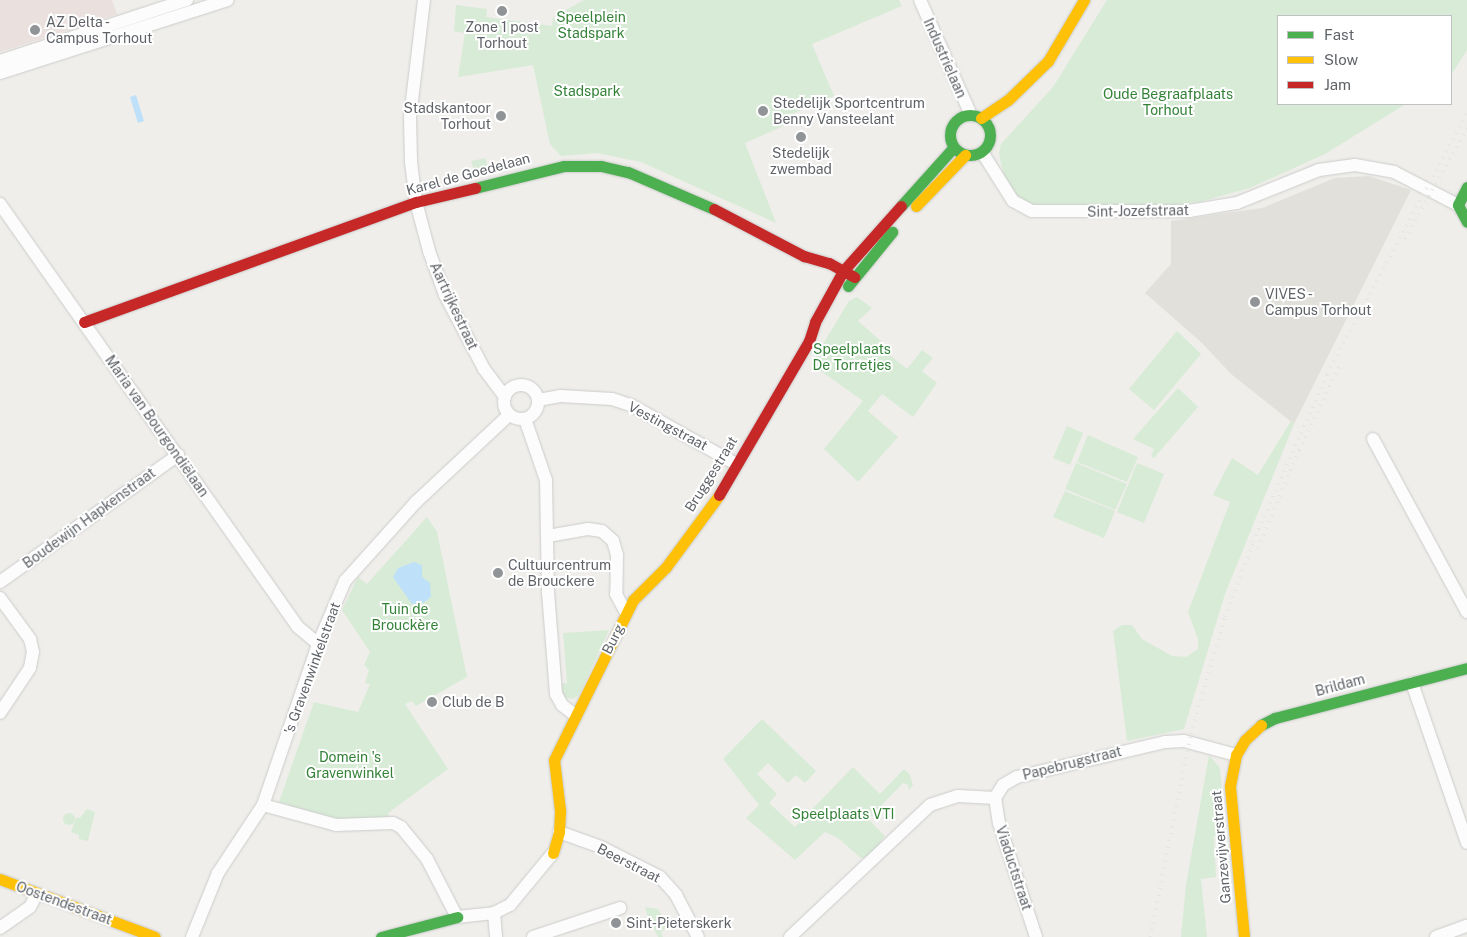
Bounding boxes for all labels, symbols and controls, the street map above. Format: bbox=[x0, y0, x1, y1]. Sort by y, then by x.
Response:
marker: Zone 1 post Torhout bbox=[496, 5, 508, 17]
park label: Speelplein Stadspark bbox=[556, 9, 626, 41]
place label: AZ Delta - Campus Torhout bbox=[46, 14, 153, 46]
legend bbox=[1277, 15, 1452, 105]
street label: Industrielaan bbox=[920, 16, 970, 100]
place label: Zone 1 post Torhout bbox=[465, 19, 539, 52]
marker: AZ Delta - Campus Torhout bbox=[28, 23, 42, 37]
text: Fast bbox=[1324, 26, 1354, 43]
text: Slow bbox=[1324, 51, 1358, 68]
text: Jam bbox=[1324, 76, 1351, 93]
park label: Stadspark bbox=[553, 83, 621, 99]
park label: Oude Begraafplaats Torhout bbox=[1103, 86, 1233, 118]
place label: Stedelijk Sportcentrum Benny Vansteelant bbox=[773, 95, 925, 128]
place label: Stadskantoor Torhout bbox=[404, 100, 491, 132]
marker: Stedelijk Sportcentrum Benny Vansteelant bbox=[757, 105, 769, 117]
marker: Stadskantoor Torhout bbox=[495, 110, 507, 122]
marker: Stedelijk zwembad bbox=[795, 131, 807, 143]
place label: Stedelijk zwembad bbox=[770, 145, 832, 178]
street label: Karel de Goedelaan bbox=[404, 149, 532, 199]
street label: Sint-Jozefstraat bbox=[1087, 202, 1189, 220]
street label: Aartrijkestraat bbox=[426, 260, 482, 352]
place label: VIVES - Campus Torhout bbox=[1265, 286, 1372, 318]
marker: VIVES - Campus Torhout bbox=[1249, 296, 1261, 308]
park label: Speelplaats De Torretjes bbox=[813, 341, 891, 374]
street label: Maria van Bourgondiëlaan bbox=[102, 352, 212, 500]
street label: Vestingstraat bbox=[626, 398, 710, 454]
street label: Bruggestraat bbox=[681, 433, 741, 515]
street label: Boudewijn Hapkenstraat bbox=[19, 464, 159, 572]
place label: Cultuurcentrum de Brouckere bbox=[508, 557, 611, 590]
marker: Cultuurcentrum de Brouckere bbox=[492, 567, 504, 579]
street label: 's Gravenwinkelstraat bbox=[280, 600, 344, 736]
park label: Tuin de Brouckère bbox=[371, 601, 439, 634]
street label: Burg bbox=[598, 621, 628, 657]
street label: Brildam bbox=[1313, 670, 1367, 700]
place label: Club de B bbox=[442, 694, 505, 710]
marker: Club de B bbox=[426, 696, 438, 708]
street label: Papebrugstraat bbox=[1021, 743, 1123, 783]
park label: Domein 's Gravenwinkel bbox=[306, 749, 394, 782]
street label: Ganzevijverstraat bbox=[1208, 790, 1234, 904]
park label: Speelplaats VTI bbox=[791, 806, 895, 822]
street label: Viaductstraat bbox=[992, 824, 1036, 912]
street label: Beerstraat bbox=[594, 840, 664, 886]
street label: Oostendestraat bbox=[14, 878, 114, 928]
place label: Sint-Pieterskerk bbox=[626, 915, 732, 931]
marker: Sint-Pieterskerk bbox=[610, 917, 622, 929]

